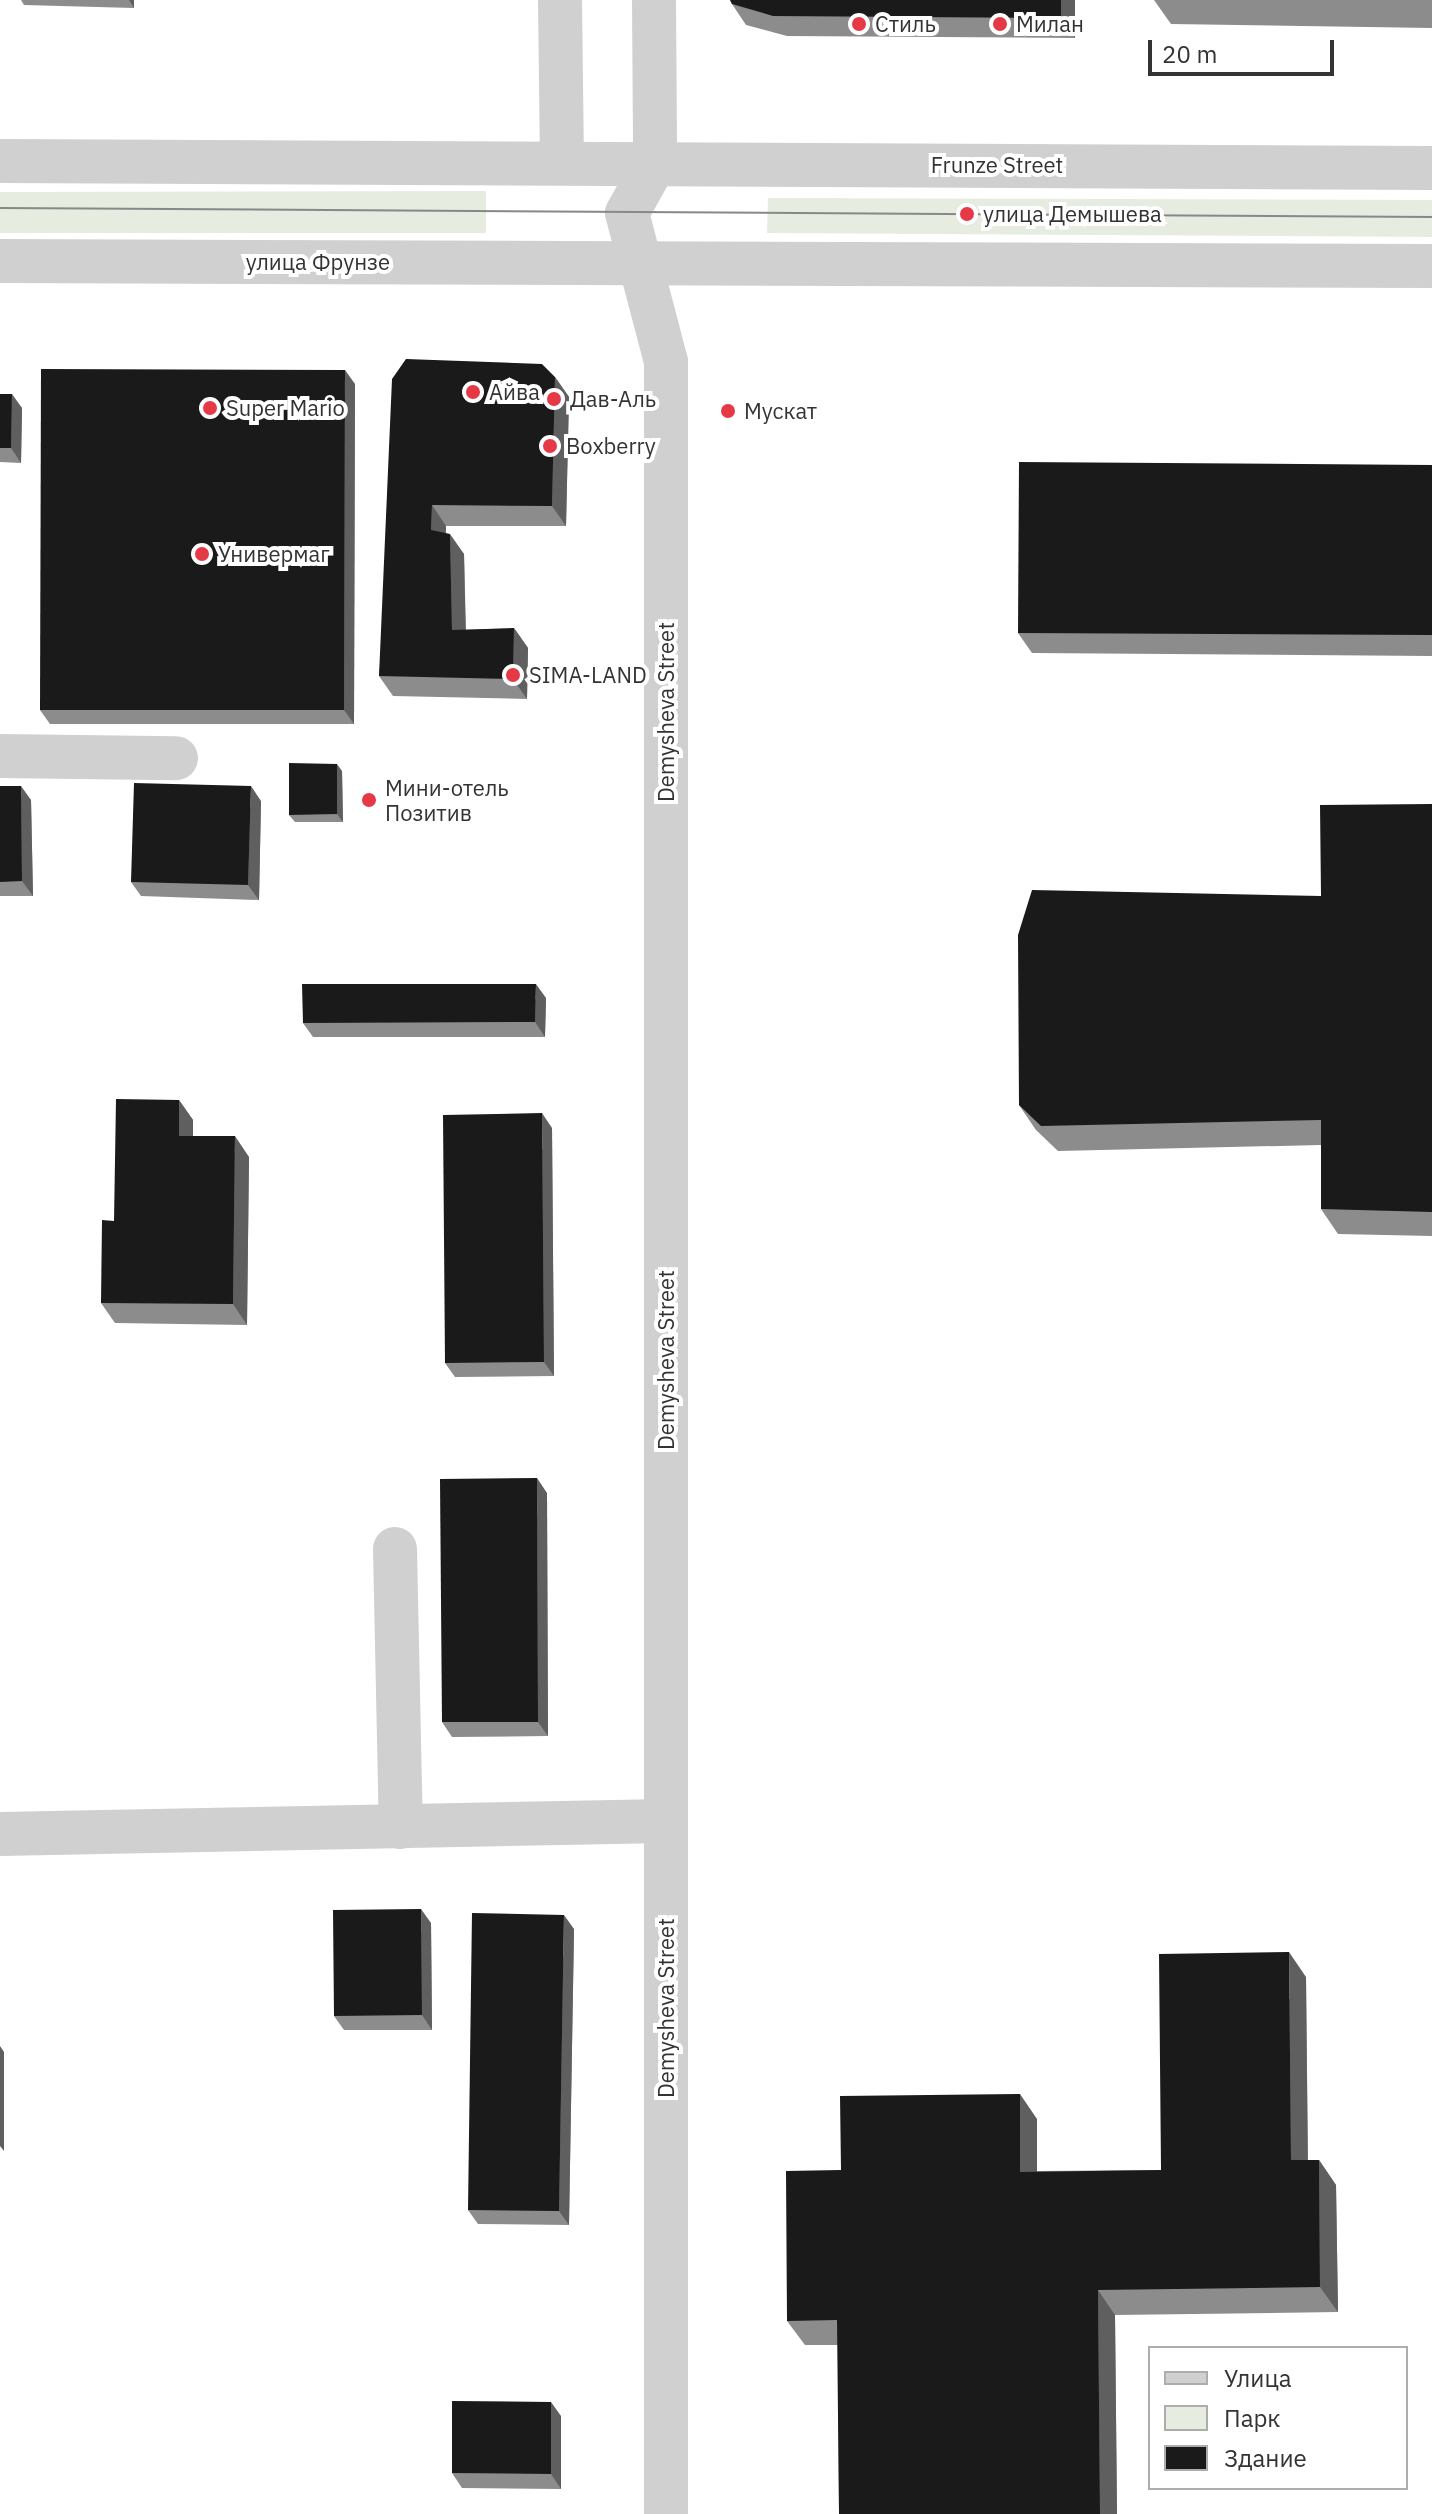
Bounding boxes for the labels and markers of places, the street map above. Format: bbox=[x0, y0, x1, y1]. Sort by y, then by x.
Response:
place label: Стиль bbox=[875, 11, 936, 37]
place label: Милан bbox=[1016, 11, 1084, 37]
marker: Стиль bbox=[850, 15, 868, 33]
marker: Милан bbox=[991, 15, 1009, 33]
place label: улица Демышева bbox=[983, 201, 1162, 227]
marker: улица Демышева bbox=[958, 205, 976, 223]
place label: Айва bbox=[489, 379, 540, 405]
marker: Айва bbox=[464, 383, 482, 401]
place label: Дав-Аль bbox=[570, 386, 656, 412]
marker: Дав-Аль bbox=[545, 390, 563, 408]
place label: Super Mario bbox=[226, 395, 345, 421]
place label: Мускат bbox=[744, 398, 817, 424]
marker: Super Mario bbox=[201, 399, 219, 417]
marker: Мускат bbox=[719, 402, 737, 420]
place label: Boxberry bbox=[566, 433, 656, 459]
marker: Boxberry bbox=[541, 437, 559, 455]
place label: Универмаг bbox=[218, 541, 330, 567]
marker: Универмаг bbox=[193, 545, 211, 563]
place label: SIMA-LAND bbox=[529, 662, 647, 688]
marker: SIMA-LAND bbox=[504, 666, 522, 684]
place label: Мини-отель Позитив bbox=[385, 774, 509, 826]
marker: Мини-отель Позитив bbox=[360, 791, 378, 809]

